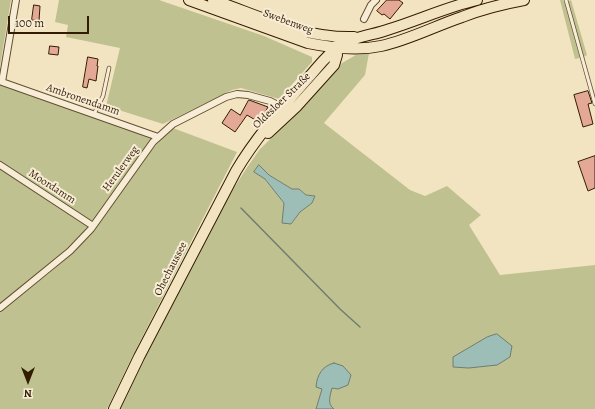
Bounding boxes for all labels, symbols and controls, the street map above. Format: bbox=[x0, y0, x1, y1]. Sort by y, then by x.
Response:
street label: Swebenweg bbox=[261, 7, 315, 37]
scale bar bbox=[10, 8, 91, 34]
text: 100 m bbox=[15, 15, 44, 31]
street label: Oldesloer Straße bbox=[250, 70, 314, 132]
street label: Ambronendamm bbox=[45, 81, 121, 119]
street label: Herulerweg bbox=[100, 144, 142, 194]
street label: Moordamm bbox=[26, 167, 78, 207]
street label: Ohechaussee bbox=[152, 240, 190, 298]
north arrow bbox=[8, 361, 48, 401]
text: N bbox=[24, 386, 32, 401]

